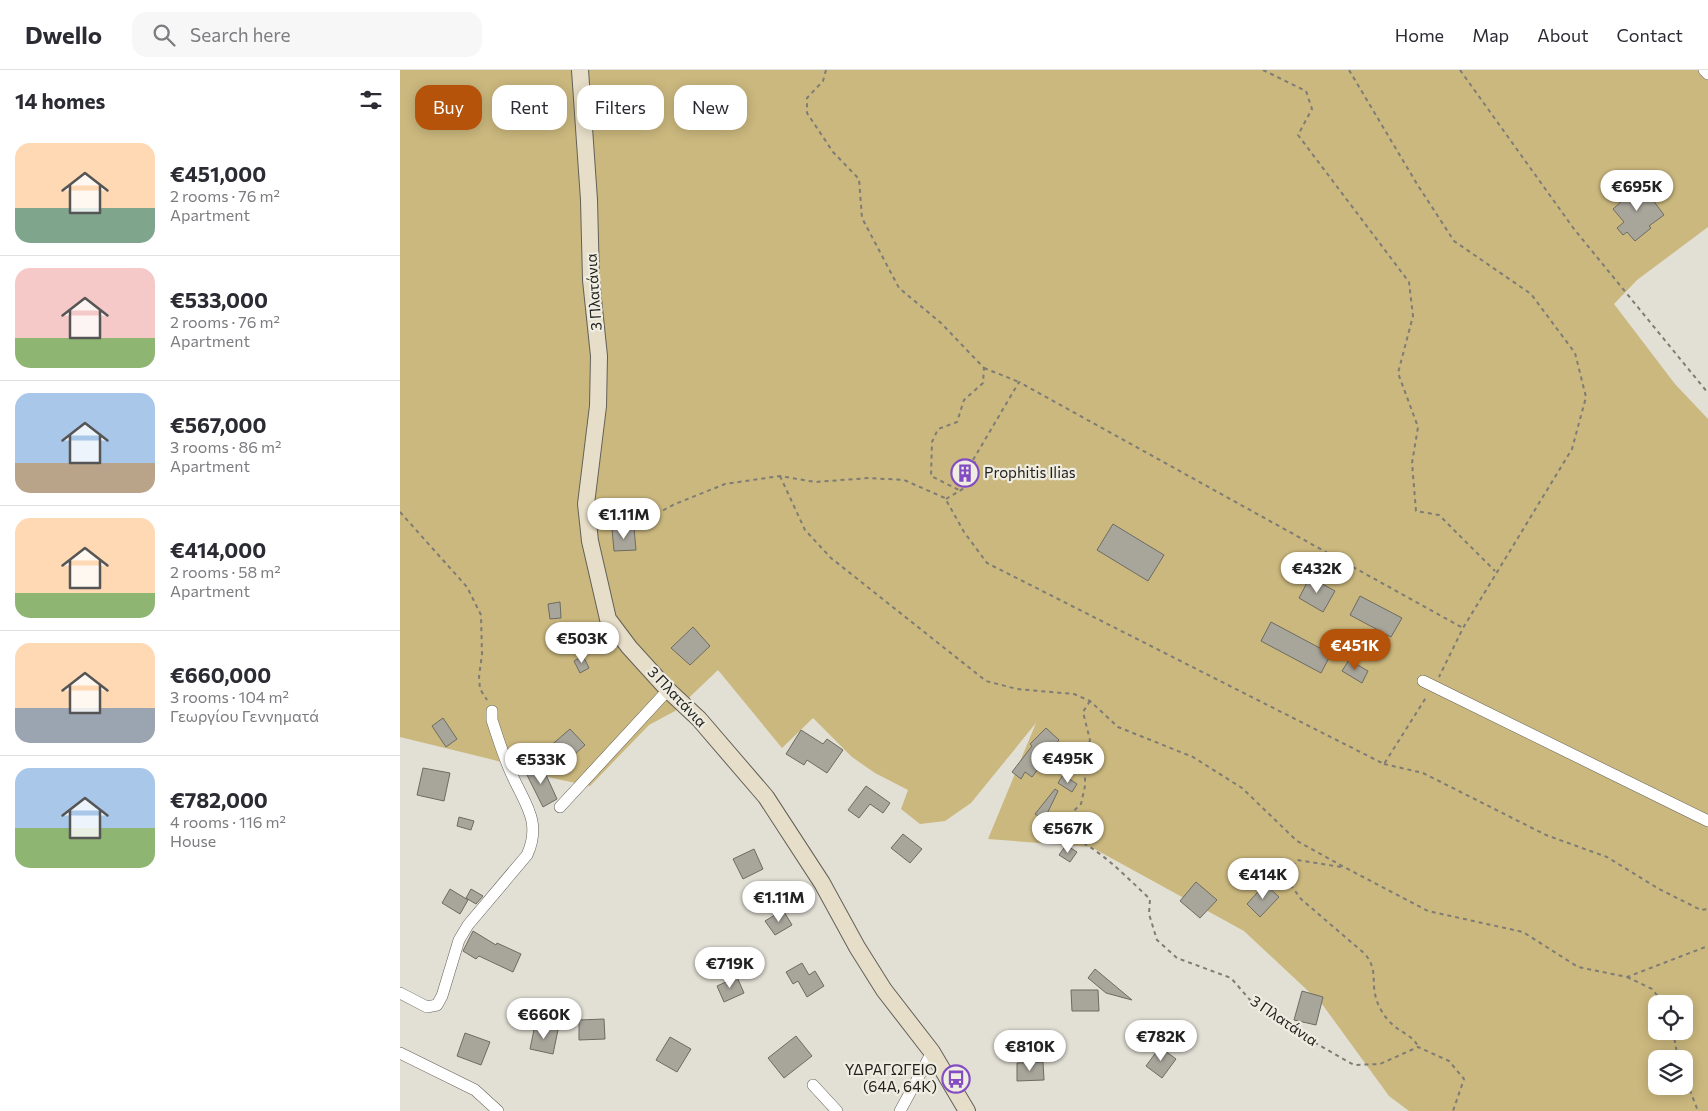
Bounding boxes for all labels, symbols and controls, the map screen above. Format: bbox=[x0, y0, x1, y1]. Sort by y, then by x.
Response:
search box bbox=[132, 12, 482, 57]
text: Dwello bbox=[25, 20, 102, 49]
icon: search bbox=[150, 21, 178, 49]
text: Search here bbox=[190, 23, 291, 46]
text: Home bbox=[1395, 24, 1444, 46]
text: Map bbox=[1472, 24, 1509, 46]
text: About bbox=[1537, 24, 1589, 46]
text: Contact bbox=[1617, 24, 1683, 46]
chip: Buy bbox=[415, 85, 482, 130]
chip: Rent bbox=[492, 85, 567, 130]
chip: Filters bbox=[577, 85, 664, 130]
chip: New bbox=[674, 85, 747, 130]
icon: filters bbox=[357, 86, 385, 114]
text: 14 homes bbox=[15, 88, 105, 113]
text: €451,000 bbox=[170, 161, 266, 186]
icon: home bbox=[55, 163, 115, 223]
pin: €695K bbox=[1602, 170, 1672, 212]
text: €695K bbox=[1611, 176, 1663, 195]
text: 2 rooms · 76 m² bbox=[170, 186, 280, 205]
text: Apartment bbox=[170, 205, 250, 224]
street label: 3 Πλατάνια bbox=[581, 253, 605, 331]
text: €533,000 bbox=[170, 287, 268, 312]
icon: home bbox=[55, 288, 115, 348]
text: 2 rooms · 76 m² bbox=[170, 312, 280, 331]
text: Apartment bbox=[170, 331, 250, 350]
text: €567,000 bbox=[170, 412, 267, 437]
icon: home bbox=[55, 413, 115, 473]
text: 3 rooms · 86 m² bbox=[170, 437, 281, 456]
text: Apartment bbox=[170, 456, 250, 475]
building icon: Prophitis Ilias bbox=[950, 458, 980, 488]
place label: Prophitis Ilias bbox=[984, 463, 1076, 481]
pin: €1.11M bbox=[583, 498, 665, 540]
text: €1.11M bbox=[598, 504, 650, 523]
text: €414,000 bbox=[170, 537, 266, 562]
icon: home bbox=[55, 538, 115, 598]
pin: €432K bbox=[1282, 552, 1352, 594]
text: €432K bbox=[1292, 558, 1342, 577]
text: 2 rooms · 58 m² bbox=[170, 562, 281, 581]
text: Apartment bbox=[170, 581, 250, 600]
pin: €503K bbox=[547, 622, 617, 664]
text: €503K bbox=[556, 628, 608, 647]
pin: €451K bbox=[1320, 628, 1390, 671]
text: €451K bbox=[1331, 635, 1379, 654]
text: €660,000 bbox=[170, 662, 271, 687]
street label: 3 Πλατάνια bbox=[644, 662, 711, 730]
icon: home bbox=[55, 663, 115, 723]
text: 3 rooms · 104 m² bbox=[170, 687, 289, 706]
text: Γεωργίου Γεννηματά bbox=[170, 706, 319, 725]
pin: €533K bbox=[506, 742, 576, 785]
pin: €495K bbox=[1033, 742, 1103, 784]
text: €495K bbox=[1042, 748, 1094, 767]
text: €533K bbox=[516, 749, 566, 768]
text: €782,000 bbox=[170, 787, 268, 812]
icon: home bbox=[55, 788, 115, 848]
text: 4 rooms · 116 m² bbox=[170, 812, 286, 831]
pin: €567K bbox=[1033, 812, 1103, 854]
text: €567K bbox=[1043, 818, 1093, 837]
text: House bbox=[170, 831, 216, 850]
pin: €414K bbox=[1228, 858, 1298, 900]
text: €414K bbox=[1239, 864, 1287, 883]
pin: €1.11M bbox=[738, 880, 820, 923]
text: €1.11M bbox=[753, 887, 805, 906]
pin: €719K bbox=[695, 946, 765, 989]
text: €719K bbox=[706, 953, 754, 972]
street label: 3 Πλατάνια bbox=[1248, 991, 1322, 1049]
map controls bbox=[1648, 995, 1693, 1095]
button: locate bbox=[1648, 995, 1693, 1040]
pin: €660K bbox=[509, 998, 579, 1040]
text: €660K bbox=[518, 1004, 570, 1023]
pin: €782K bbox=[1126, 1020, 1196, 1062]
text: €782K bbox=[1136, 1026, 1186, 1045]
pin: €810K bbox=[995, 1030, 1065, 1072]
text: €810K bbox=[1005, 1036, 1055, 1055]
button: layers bbox=[1648, 1050, 1693, 1095]
place label: ΥΔΡΑΓΩΓΕΙΟ (64Α, 64Κ) bbox=[845, 1060, 937, 1095]
bus stop icon: ΥΔΡΑΓΩΓΕΙΟ (64Α, 64Κ) bbox=[941, 1064, 971, 1094]

